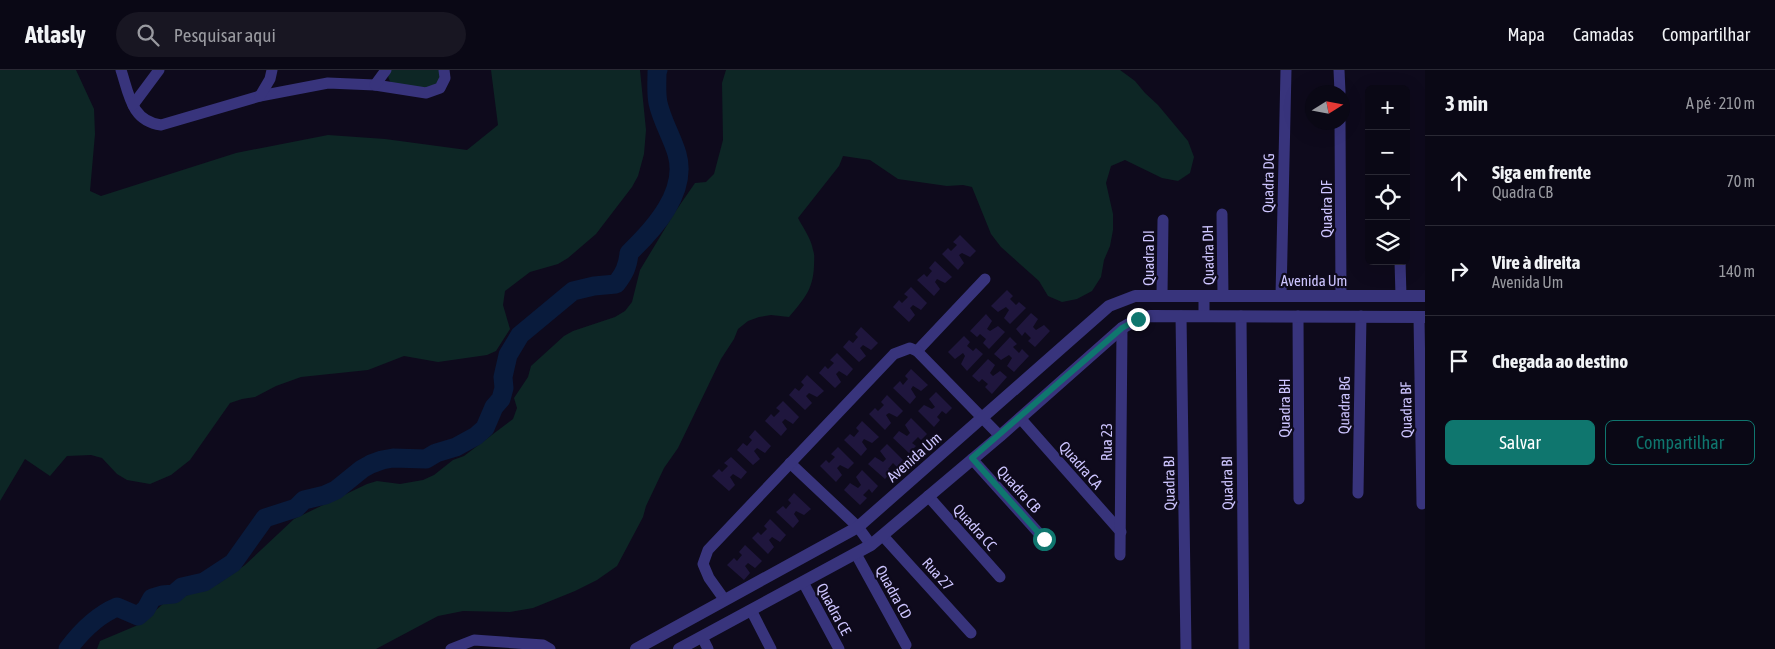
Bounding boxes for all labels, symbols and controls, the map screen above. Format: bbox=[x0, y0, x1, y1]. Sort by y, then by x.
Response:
search box bbox=[116, 12, 466, 57]
text: Atlasly bbox=[25, 21, 86, 48]
icon: search bbox=[134, 21, 162, 49]
text: Pesquisar aqui bbox=[174, 24, 276, 46]
text: Mapa bbox=[1508, 24, 1545, 45]
text: Camadas bbox=[1573, 24, 1634, 45]
text: Compartilhar bbox=[1662, 24, 1750, 45]
north arrow bbox=[1305, 85, 1350, 130]
map controls bbox=[1365, 85, 1410, 265]
button: + bbox=[1365, 85, 1410, 130]
text: 3 min bbox=[1445, 91, 1488, 115]
text: A pé · 210 m bbox=[1686, 94, 1755, 112]
button: − bbox=[1365, 130, 1410, 175]
street label: Quadra DG bbox=[1259, 153, 1277, 213]
text: Siga em frente bbox=[1492, 161, 1591, 183]
icon: ahead bbox=[1445, 167, 1473, 195]
text: 70 m bbox=[1726, 172, 1755, 190]
button: locate bbox=[1365, 175, 1410, 220]
street label: Quadra DF bbox=[1318, 180, 1335, 238]
text: Quadra CB bbox=[1492, 183, 1553, 201]
button: layers bbox=[1365, 220, 1410, 265]
street label: Quadra DH bbox=[1199, 225, 1217, 285]
street label: Quadra DI bbox=[1140, 230, 1157, 286]
text: Vire à direita bbox=[1492, 251, 1580, 273]
icon: right bbox=[1445, 257, 1473, 285]
text: 140 m bbox=[1719, 262, 1755, 280]
street label: Avenida Um bbox=[1281, 272, 1347, 289]
text: Avenida Um bbox=[1492, 273, 1563, 291]
route end bbox=[1127, 308, 1150, 331]
icon: arrive bbox=[1445, 347, 1473, 375]
text: Chegada ao destino bbox=[1492, 350, 1628, 372]
street label: Quadra BG bbox=[1335, 376, 1353, 434]
street label: Quadra BH bbox=[1276, 378, 1293, 438]
street label: Quadra BF bbox=[1397, 382, 1415, 438]
button: Salvar bbox=[1445, 420, 1595, 465]
button: Compartilhar bbox=[1605, 420, 1755, 465]
street label: Rua 23 bbox=[1098, 423, 1115, 461]
street label: Avenida Um bbox=[883, 429, 945, 485]
street label: Quadra CA bbox=[1056, 438, 1107, 493]
street label: Quadra BJ bbox=[1160, 455, 1178, 511]
street label: Quadra BI bbox=[1218, 456, 1236, 510]
street label: Quadra CB bbox=[994, 462, 1044, 516]
street label: Quadra CC bbox=[950, 500, 1000, 554]
route start bbox=[1033, 528, 1056, 551]
street label: Rua 27 bbox=[919, 554, 957, 594]
street label: Quadra CD bbox=[872, 562, 916, 622]
street label: Quadra CE bbox=[813, 580, 855, 638]

